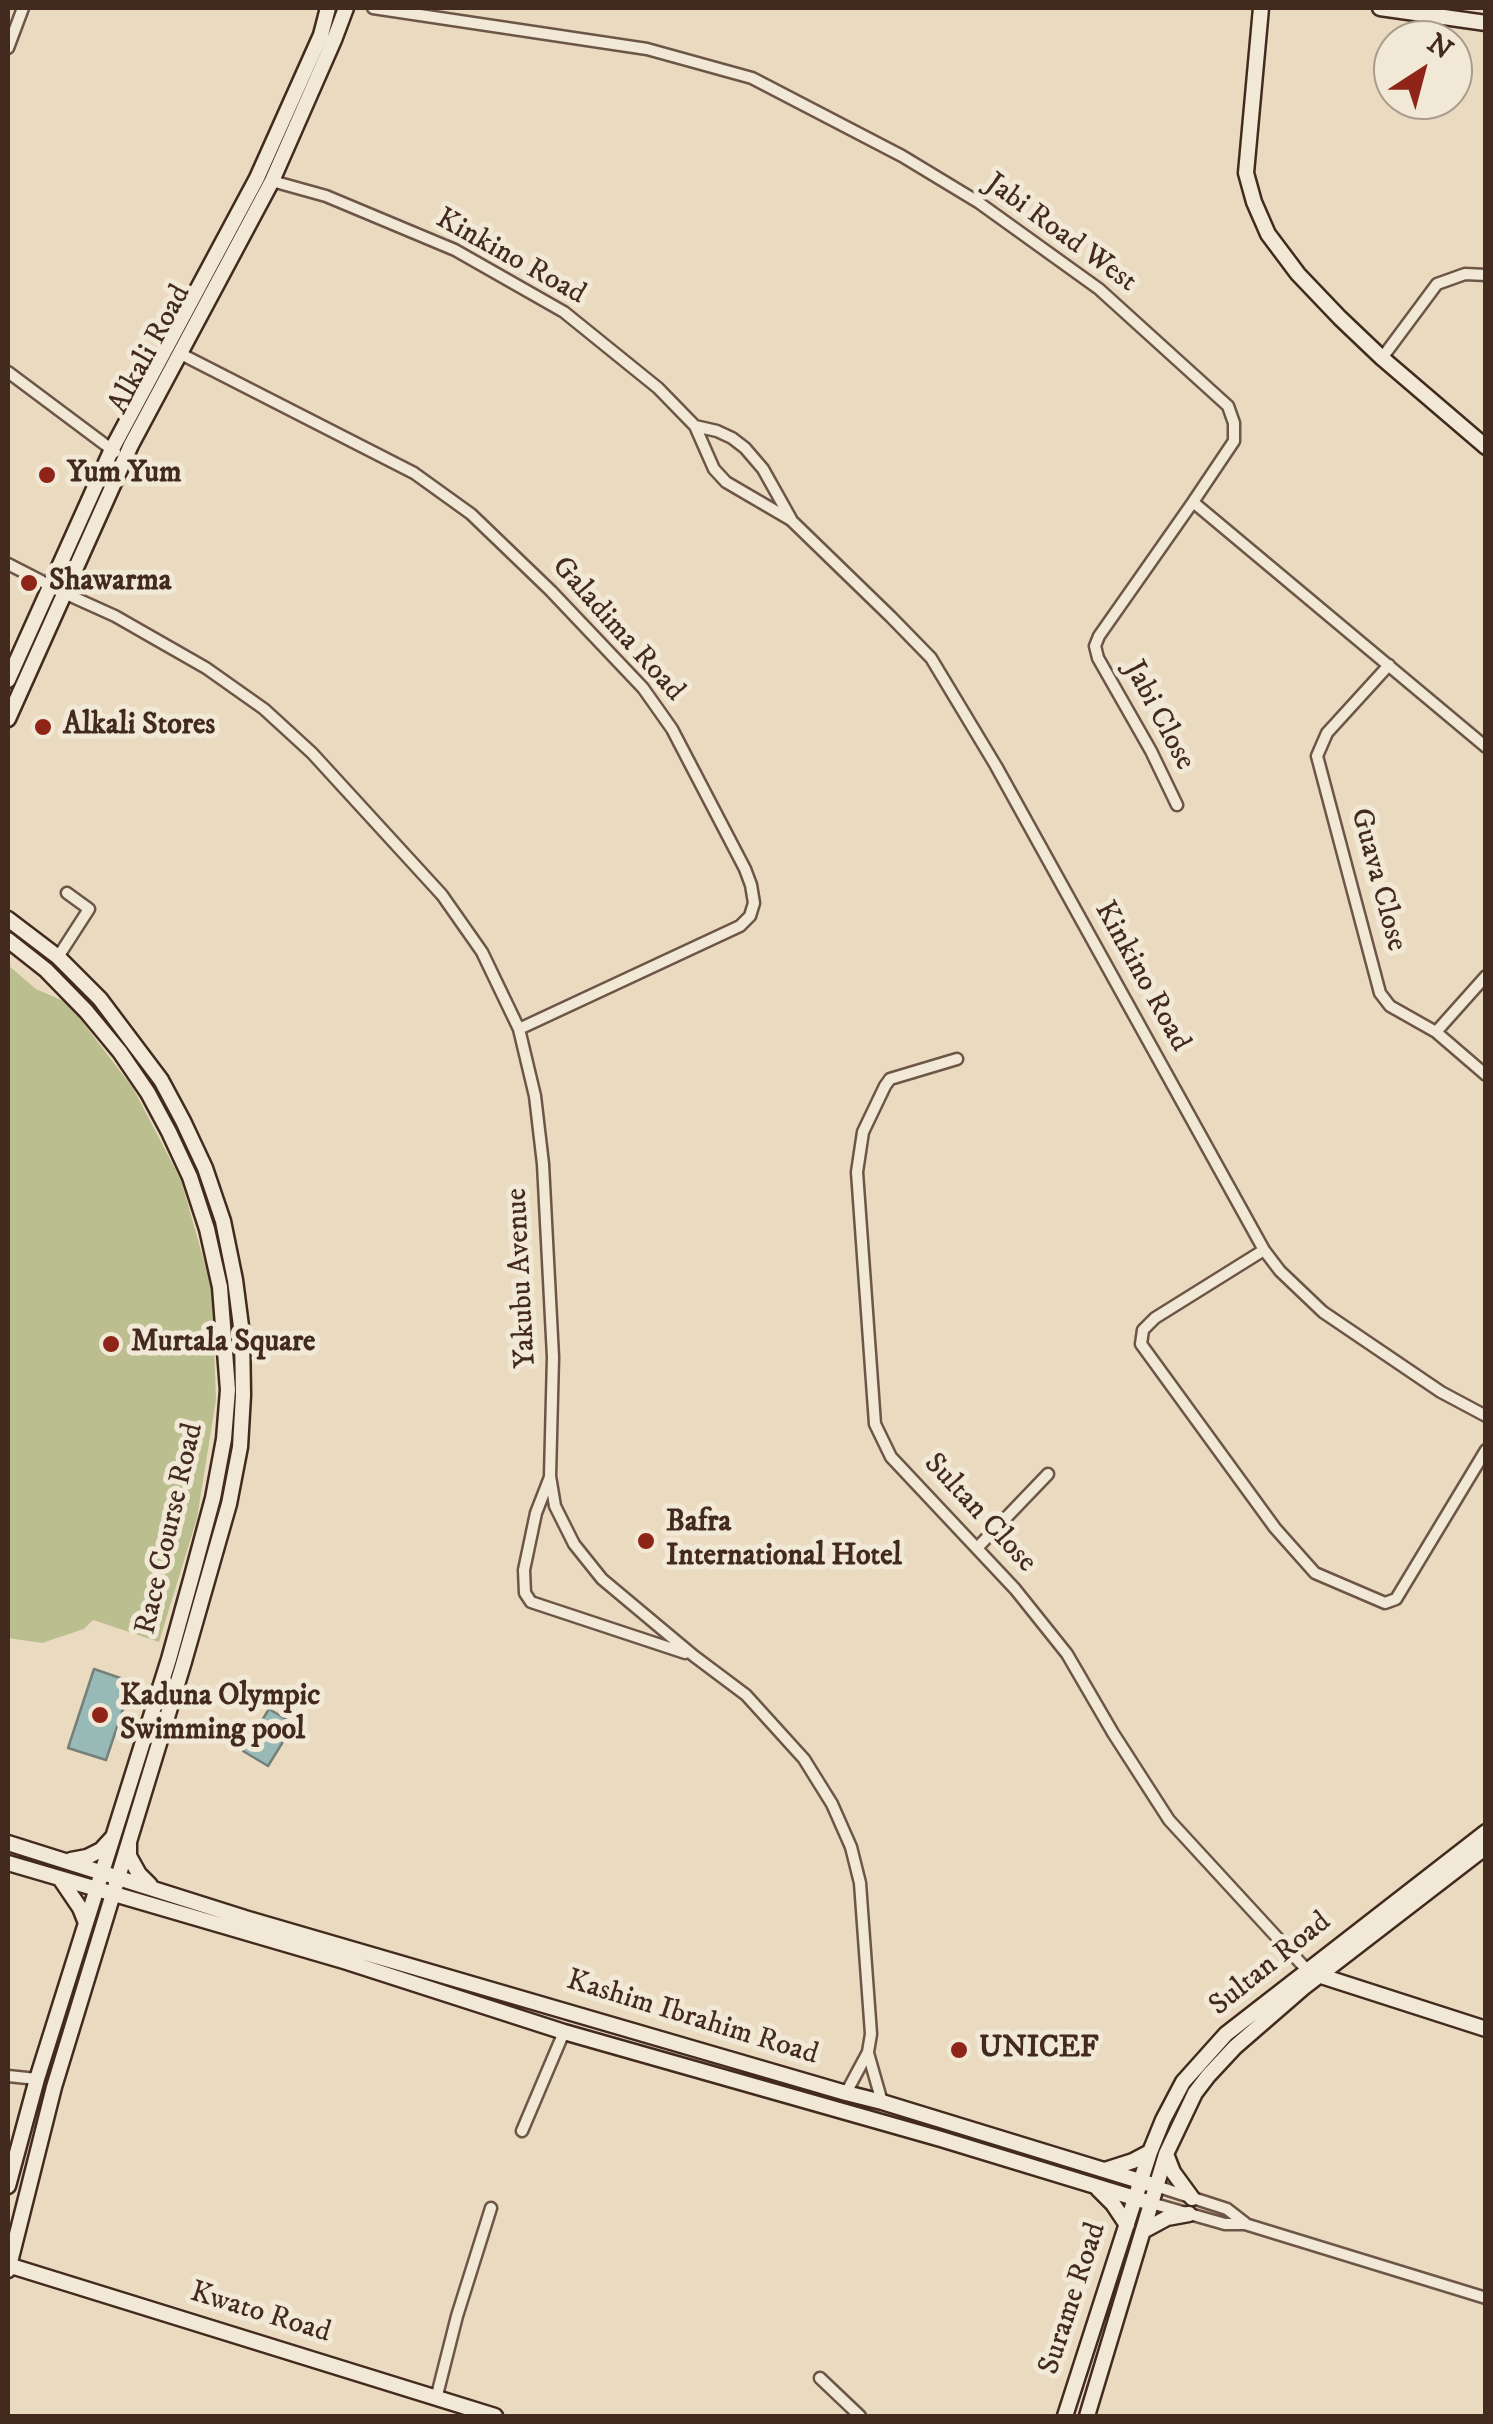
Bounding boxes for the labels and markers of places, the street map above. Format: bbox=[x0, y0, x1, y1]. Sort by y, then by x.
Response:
place label: Yum Yum bbox=[67, 457, 182, 493]
marker: Yum Yum bbox=[36, 464, 58, 486]
place label: Shawarma bbox=[49, 565, 171, 601]
marker: Shawarma bbox=[18, 572, 40, 594]
place label: Alkali Stores bbox=[63, 709, 215, 745]
marker: Alkali Stores bbox=[32, 716, 54, 738]
place label: Murtala Square bbox=[131, 1326, 316, 1362]
marker: Murtala Square bbox=[100, 1333, 122, 1355]
place label: Bafra International Hotel bbox=[666, 1506, 902, 1576]
marker: Bafra International Hotel bbox=[635, 1530, 657, 1552]
place label: Kaduna Olympic Swimming pool bbox=[120, 1680, 320, 1750]
marker: Kaduna Olympic Swimming pool bbox=[89, 1704, 111, 1726]
place label: UNICEF bbox=[979, 2032, 1098, 2068]
marker: UNICEF bbox=[948, 2039, 970, 2061]

